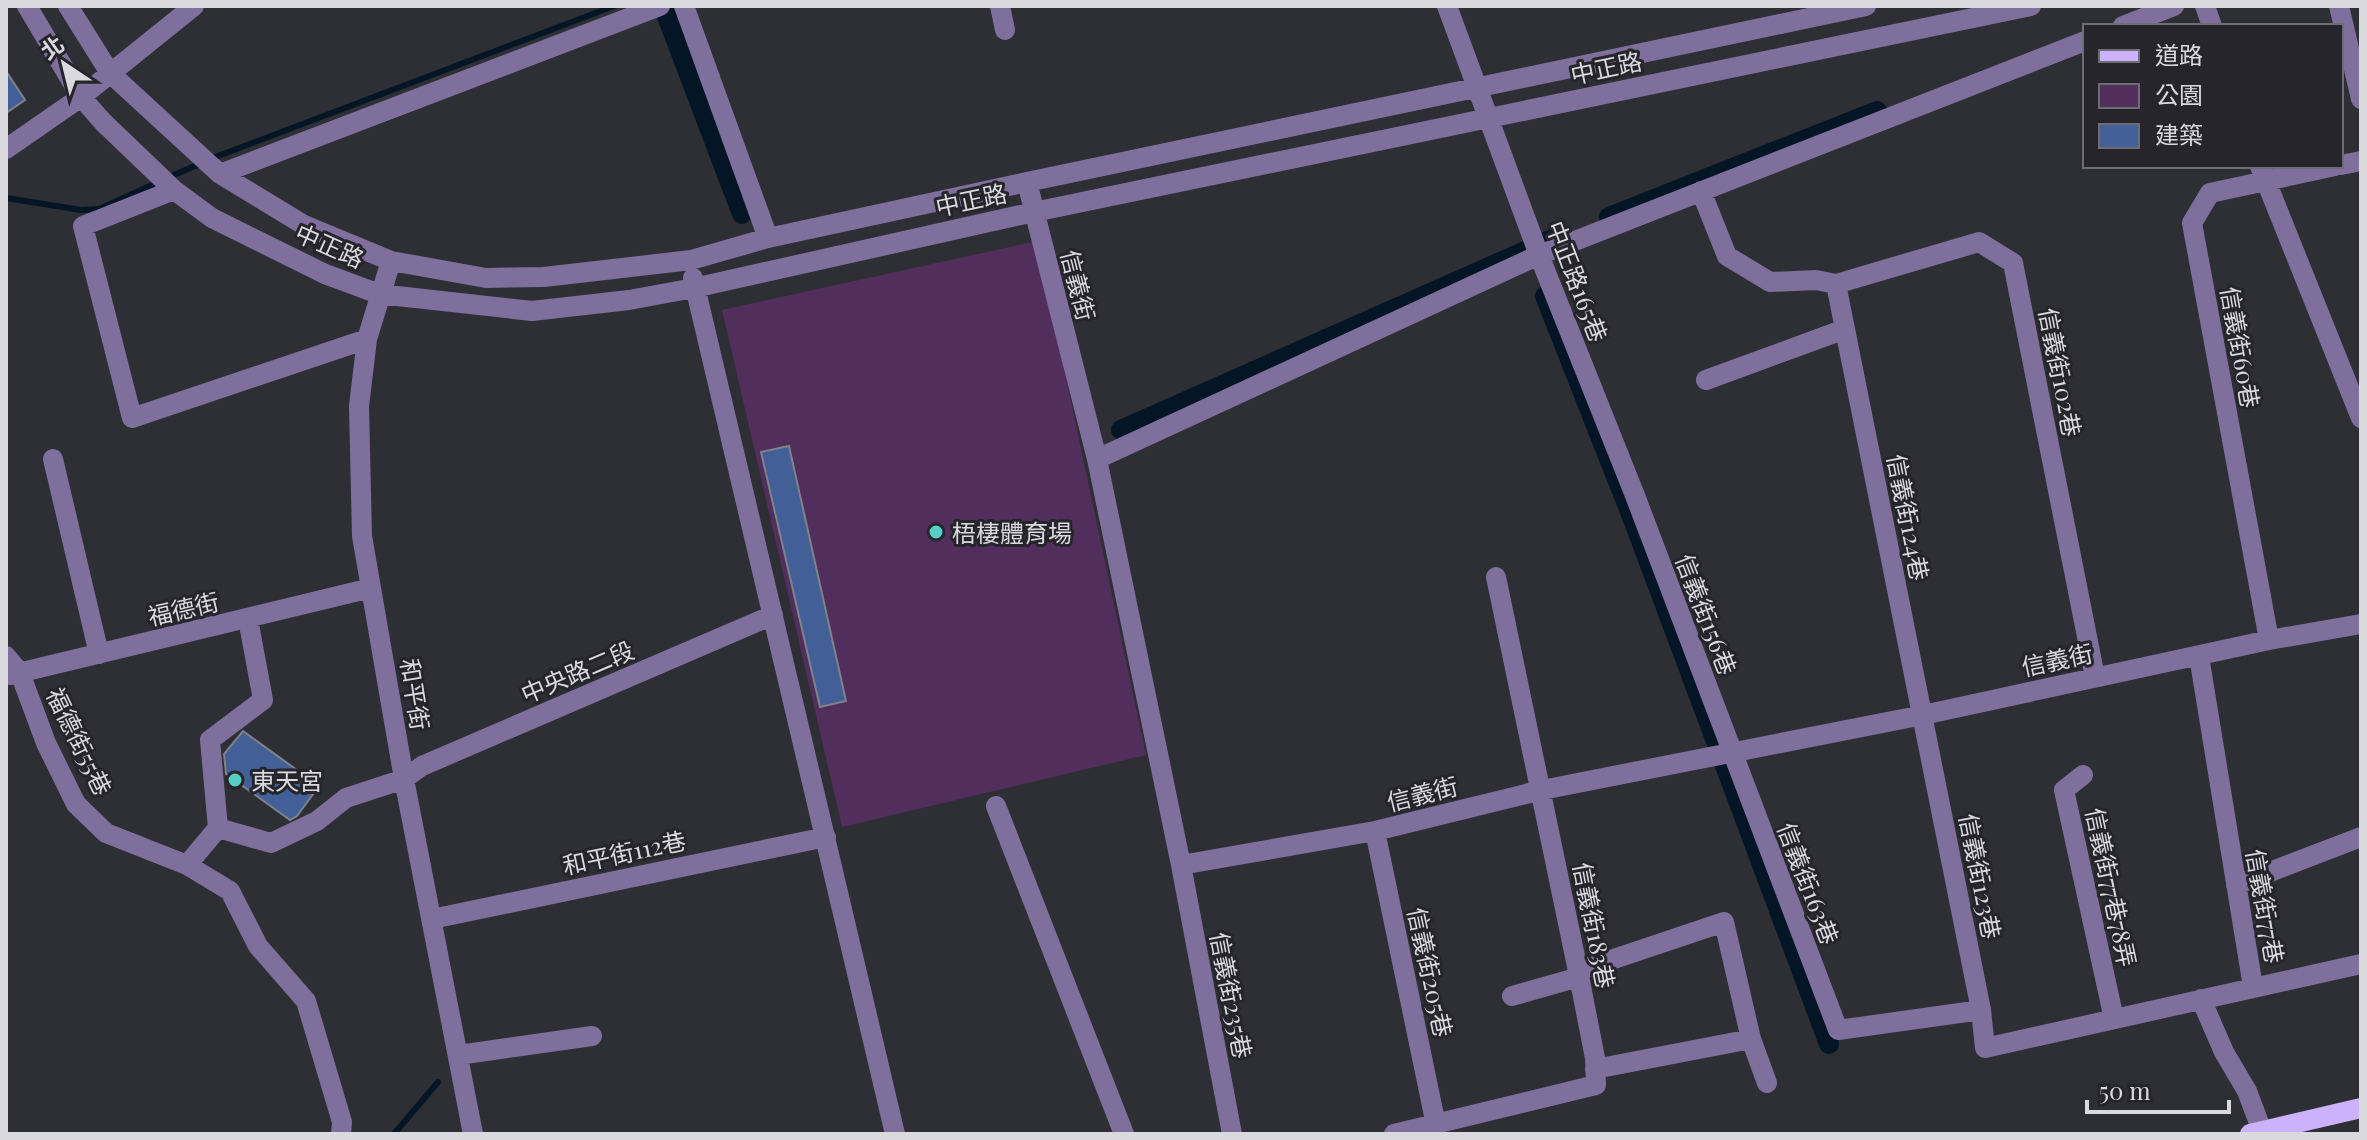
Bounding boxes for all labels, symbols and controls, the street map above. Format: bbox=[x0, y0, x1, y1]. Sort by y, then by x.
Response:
north arrow bbox=[24, 24, 104, 104]
legend bbox=[2083, 24, 2343, 168]
text: 北 bbox=[34, 28, 70, 65]
text: 道路 bbox=[2155, 38, 2203, 70]
street label: 中正路 bbox=[1567, 44, 1645, 90]
text: 公園 bbox=[2155, 78, 2203, 110]
text: 建築 bbox=[2155, 118, 2203, 150]
street label: 中正路 bbox=[932, 176, 1010, 222]
street label: 中正路 bbox=[291, 216, 369, 274]
street label: 中正路165巷 bbox=[1540, 216, 1616, 346]
street label: 信義街 bbox=[1055, 246, 1103, 324]
street label: 信義街60巷 bbox=[2215, 284, 2267, 410]
street label: 信義街102巷 bbox=[2033, 305, 2089, 439]
street label: 信義街124巷 bbox=[1881, 451, 1937, 583]
place label: 梧棲體育場 bbox=[952, 516, 1072, 548]
marker: 梧棲體育場 bbox=[927, 523, 945, 541]
street label: 信義街156巷 bbox=[1669, 549, 1745, 679]
street label: 福德街 bbox=[144, 584, 222, 632]
street label: 中央路二段 bbox=[516, 633, 638, 709]
street label: 信義街 bbox=[2018, 636, 2096, 682]
street label: 和平街 bbox=[395, 656, 437, 732]
street label: 福德街55巷 bbox=[40, 682, 120, 800]
place label: 東天宮 bbox=[251, 764, 323, 796]
street label: 信義街 bbox=[1383, 769, 1461, 817]
marker: 東天宮 bbox=[226, 771, 244, 789]
street label: 信義街77巷78弄 bbox=[2080, 805, 2144, 969]
street label: 信義街123巷 bbox=[1953, 811, 2009, 941]
street label: 信義街163巷 bbox=[1771, 817, 1847, 949]
street label: 和平街112巷 bbox=[559, 823, 689, 881]
street label: 信義街77巷 bbox=[2240, 846, 2292, 966]
street label: 信義街183巷 bbox=[1567, 859, 1623, 991]
street label: 信義街205巷 bbox=[1402, 904, 1460, 1040]
street label: 信義街235巷 bbox=[1204, 929, 1260, 1061]
scale bar bbox=[2087, 1064, 2229, 1114]
text: 50 m bbox=[2099, 1074, 2151, 1106]

